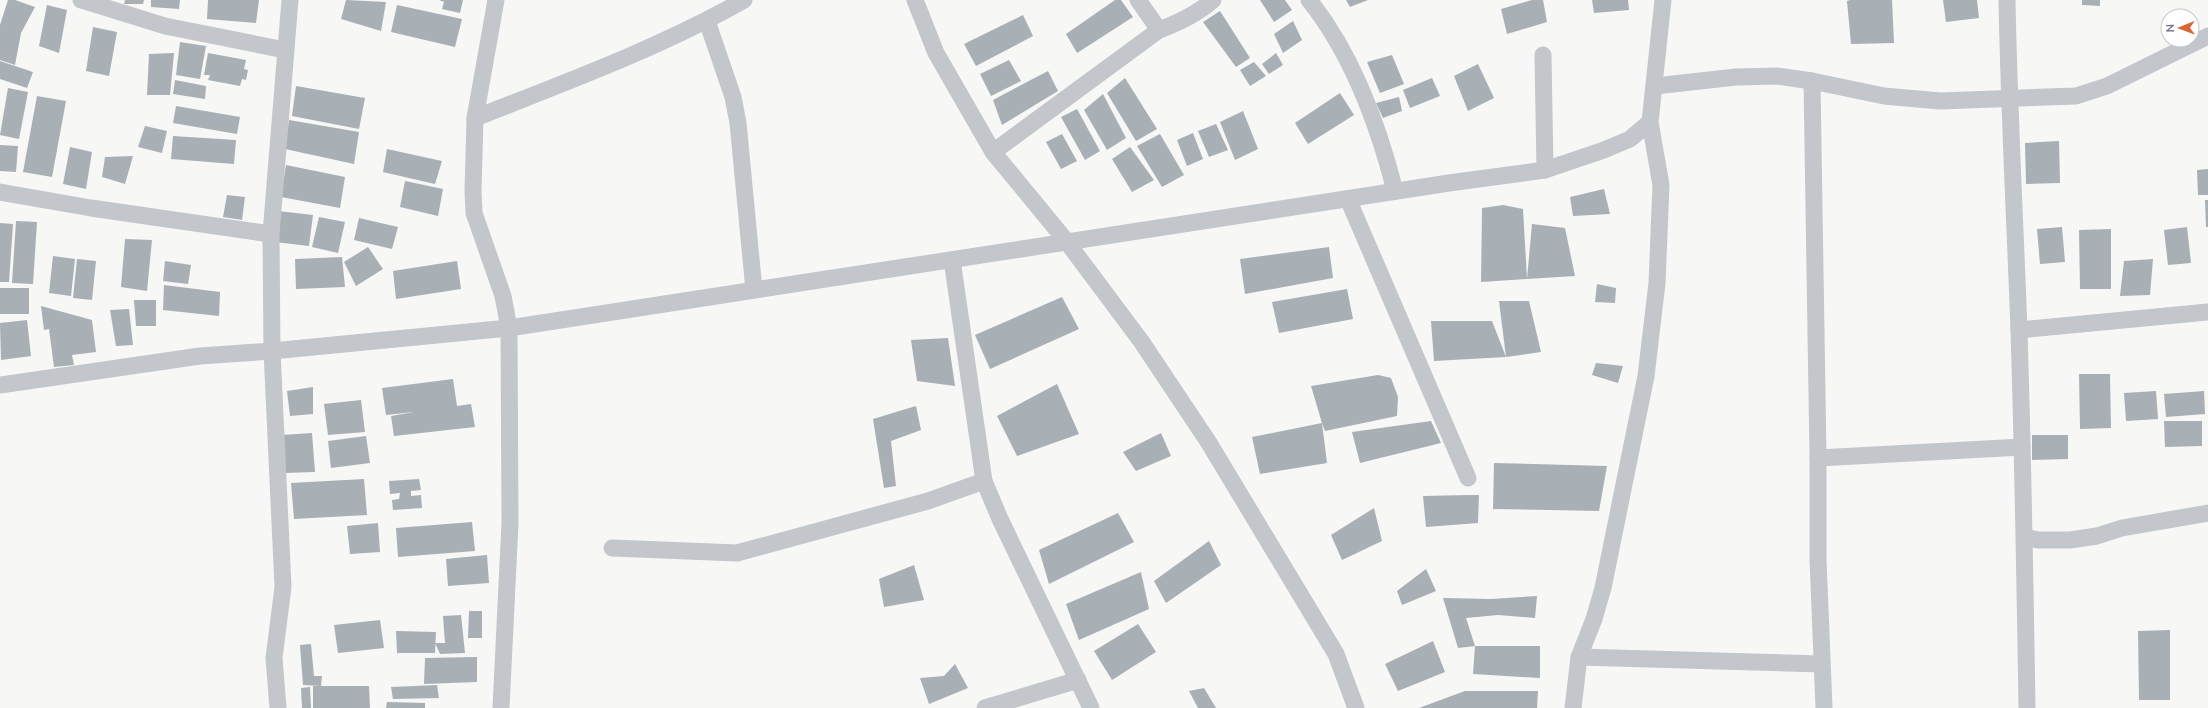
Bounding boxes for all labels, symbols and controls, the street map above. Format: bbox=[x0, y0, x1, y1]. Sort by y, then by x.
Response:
north arrow bbox=[2160, 8, 2200, 48]
text: N bbox=[2163, 24, 2177, 32]

